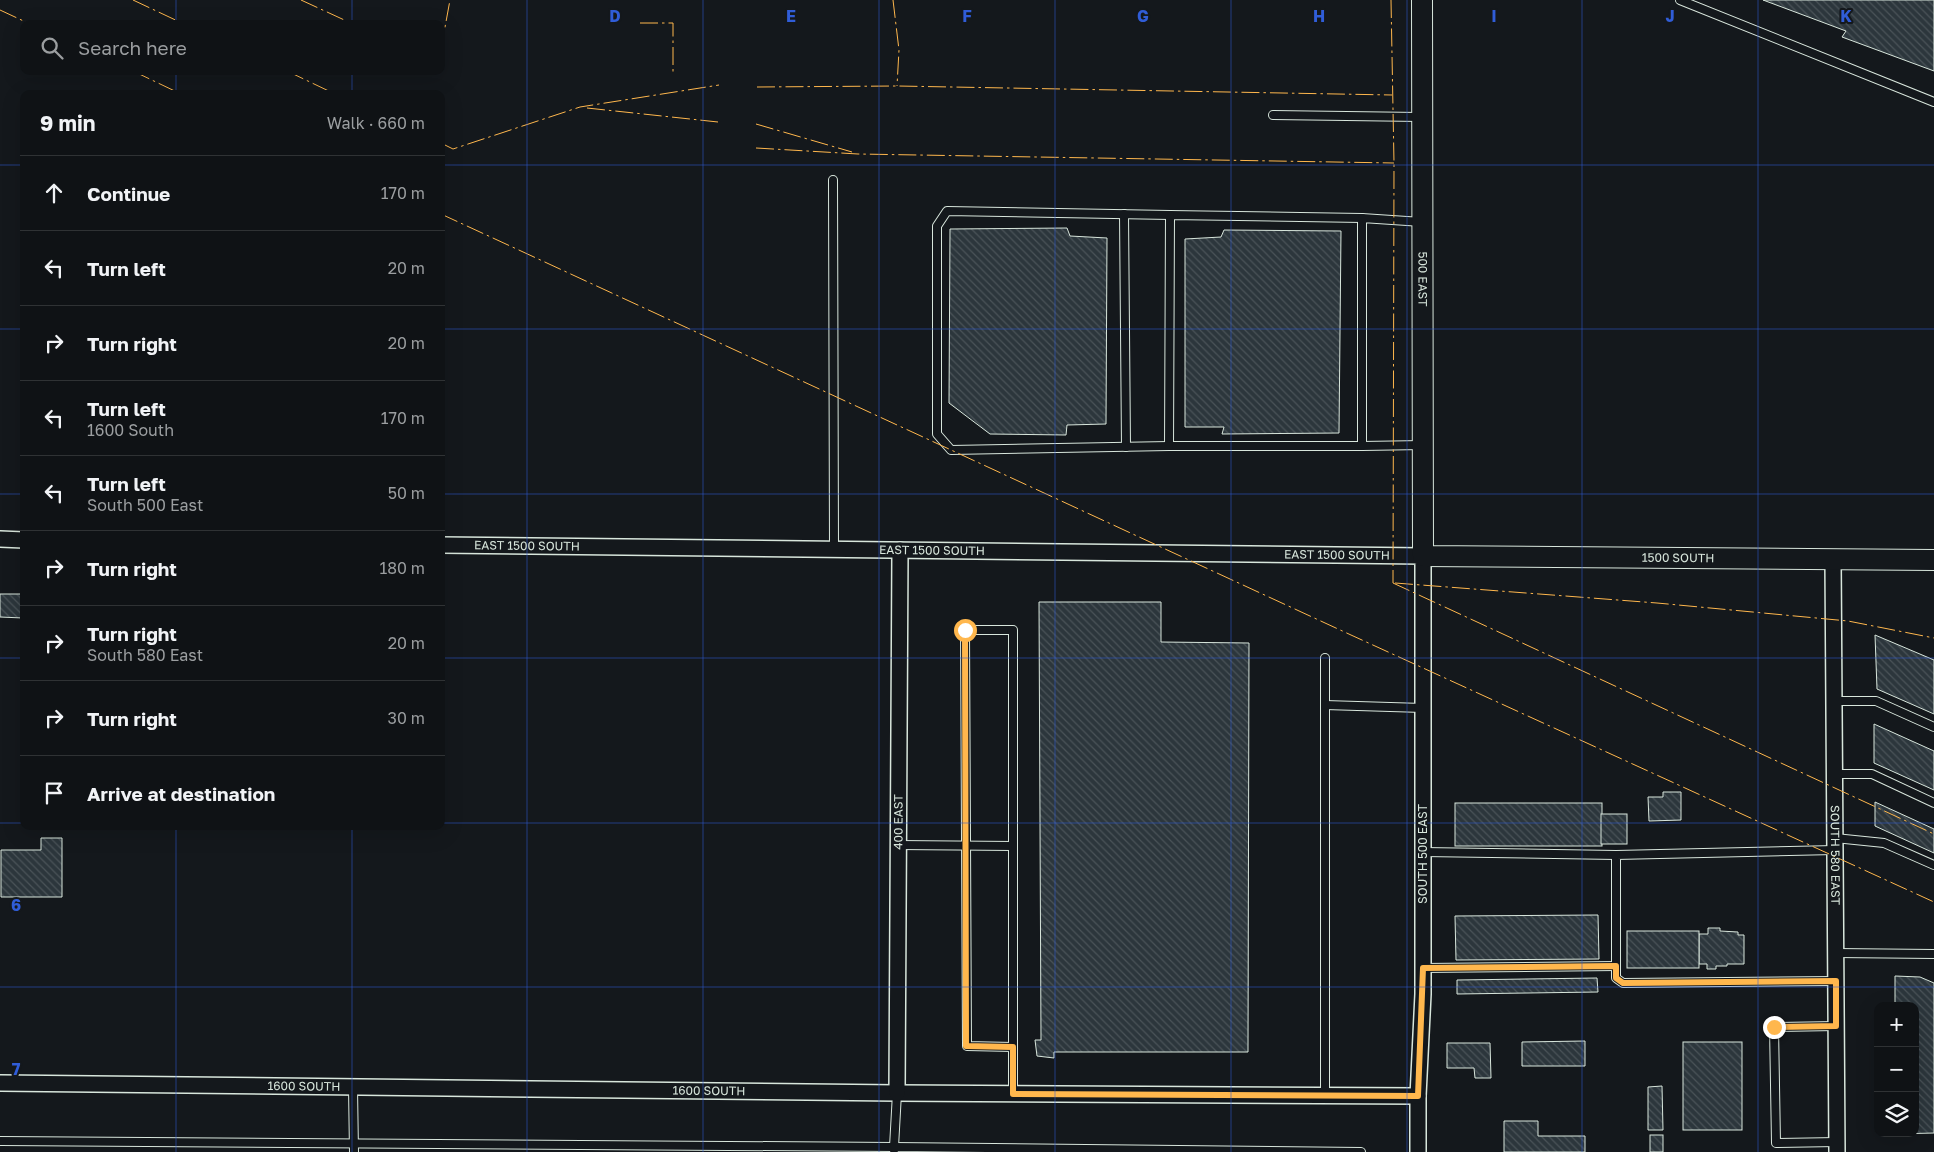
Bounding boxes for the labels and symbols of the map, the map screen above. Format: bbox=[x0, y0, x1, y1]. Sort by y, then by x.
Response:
text: D bbox=[609, 6, 621, 26]
text: E bbox=[786, 6, 796, 26]
text: F bbox=[962, 6, 972, 26]
text: G bbox=[1137, 6, 1149, 26]
text: H bbox=[1313, 6, 1325, 26]
text: I bbox=[1491, 6, 1497, 26]
text: J bbox=[1665, 6, 1675, 26]
text: K bbox=[1840, 6, 1852, 26]
street label: 500 EAST bbox=[1415, 251, 1431, 307]
street label: EAST 1500 SOUTH bbox=[474, 537, 580, 554]
street label: EAST 1500 SOUTH bbox=[879, 542, 985, 558]
street label: EAST 1500 SOUTH bbox=[1284, 546, 1390, 563]
street label: 1500 SOUTH bbox=[1642, 550, 1714, 565]
route start bbox=[954, 619, 977, 642]
street label: 400 EAST bbox=[890, 794, 906, 850]
street label: SOUTH 500 EAST bbox=[1415, 803, 1430, 904]
street label: SOUTH 580 EAST bbox=[1828, 805, 1843, 906]
text: 6 bbox=[11, 895, 21, 915]
route end bbox=[1763, 1016, 1786, 1039]
text: 7 bbox=[12, 1059, 21, 1079]
street label: 1600 SOUTH bbox=[267, 1078, 341, 1094]
street label: 1600 SOUTH bbox=[672, 1082, 746, 1098]

